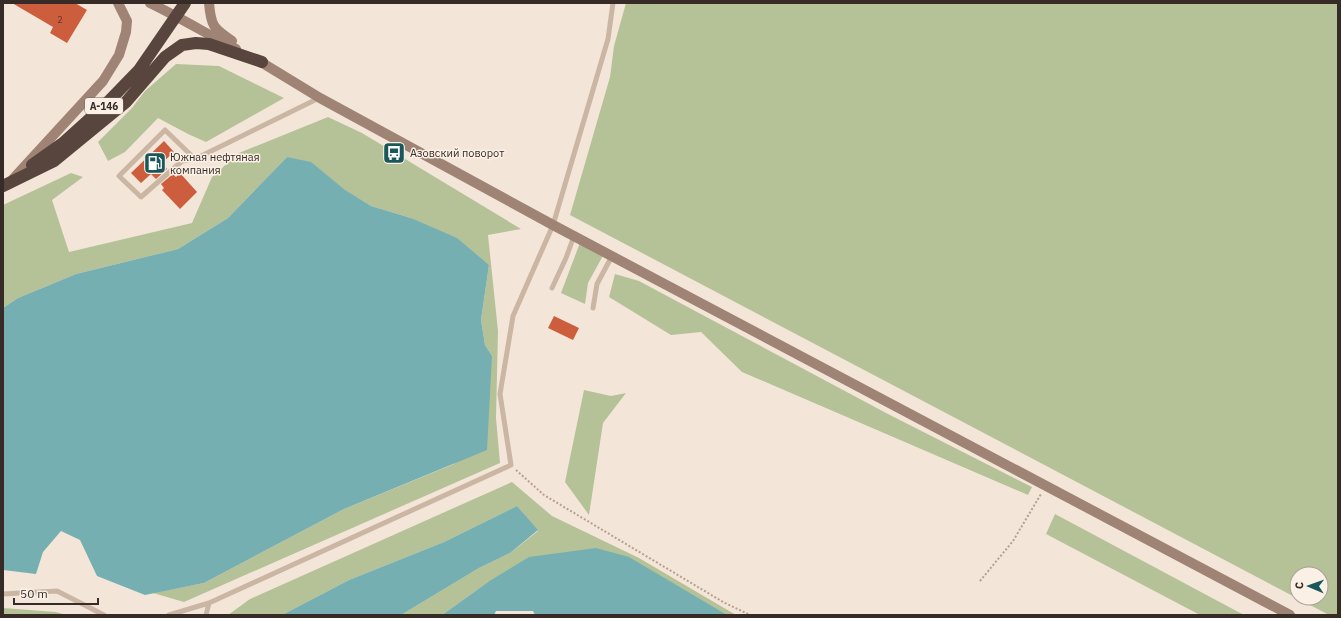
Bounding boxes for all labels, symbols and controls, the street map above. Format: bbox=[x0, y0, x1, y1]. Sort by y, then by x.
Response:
house number: 2 bbox=[57, 14, 63, 25]
road number: А-146 bbox=[85, 98, 123, 114]
bus stop icon: Азовский поворот bbox=[381, 140, 407, 166]
place label: Азовский поворот bbox=[410, 146, 504, 160]
fuel station icon: Южная нефтяная компания bbox=[142, 150, 168, 176]
place label: Южная нефтяная компания bbox=[170, 150, 260, 177]
north arrow bbox=[1289, 566, 1329, 606]
scale bar bbox=[14, 580, 98, 606]
text: С bbox=[1292, 582, 1306, 589]
text: 50 m bbox=[20, 586, 48, 601]

